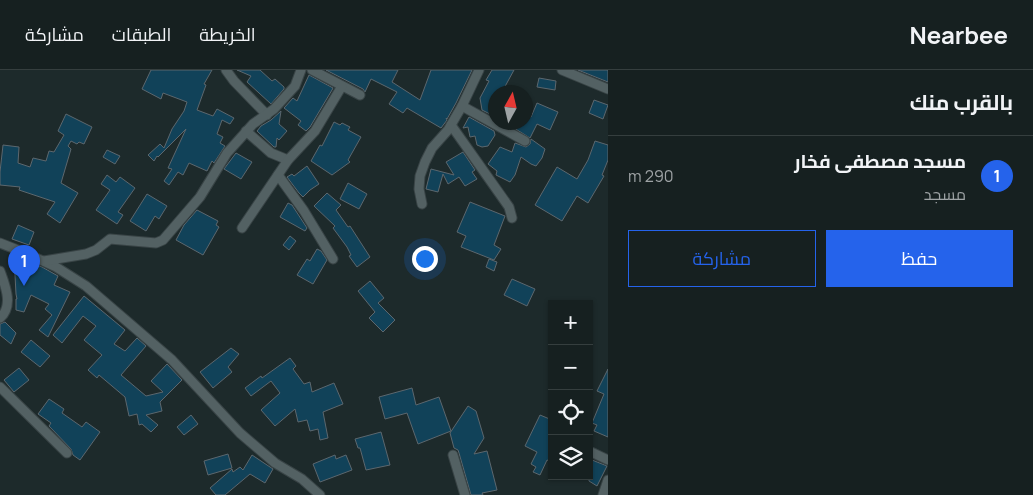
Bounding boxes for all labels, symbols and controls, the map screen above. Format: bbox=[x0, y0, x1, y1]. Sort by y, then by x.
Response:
text: Nearbee bbox=[909, 18, 1008, 51]
text: مشاركة bbox=[25, 22, 84, 46]
text: الطبقات bbox=[112, 22, 171, 46]
text: الخريطة bbox=[199, 22, 256, 46]
north arrow bbox=[488, 85, 533, 130]
text: بالقرب منك bbox=[910, 88, 1013, 116]
text: مسجد مصطفى فخار bbox=[794, 148, 966, 174]
text: 290 m bbox=[628, 165, 674, 187]
text: 1 bbox=[994, 165, 1001, 187]
text: مسجد bbox=[924, 183, 966, 205]
button: مشاركة bbox=[628, 230, 816, 287]
button: حفظ bbox=[826, 230, 1013, 287]
pin: 1 bbox=[8, 245, 40, 286]
your location bbox=[412, 246, 438, 272]
map controls bbox=[548, 300, 593, 480]
button: + bbox=[548, 300, 593, 345]
button: − bbox=[548, 345, 593, 390]
button: locate bbox=[548, 390, 593, 435]
button: layers bbox=[548, 435, 593, 480]

